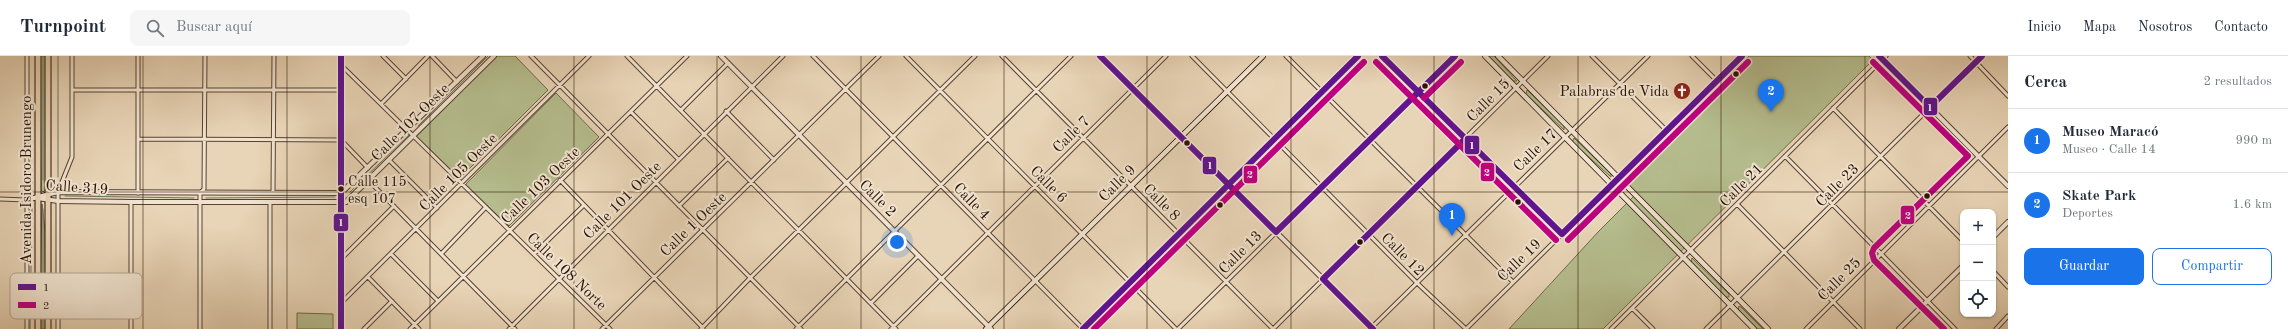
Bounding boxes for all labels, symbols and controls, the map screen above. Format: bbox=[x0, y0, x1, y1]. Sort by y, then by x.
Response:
search box bbox=[130, 10, 410, 46]
icon: search bbox=[144, 17, 166, 39]
text: Turnpoint bbox=[20, 18, 106, 37]
text: Buscar aquí bbox=[176, 20, 252, 35]
text: Inicio bbox=[2027, 20, 2061, 34]
text: Mapa bbox=[2083, 20, 2116, 34]
text: Nosotros bbox=[2138, 20, 2192, 34]
text: Contacto bbox=[2214, 20, 2268, 34]
unlabelled marker bbox=[1731, 69, 1741, 79]
text: Cerca bbox=[2024, 74, 2067, 91]
text: 2 resultados bbox=[2204, 75, 2272, 88]
street label: Calle 15 bbox=[1465, 77, 1513, 125]
pin: 2 bbox=[1758, 79, 1784, 112]
street label: Calle 107 Oeste bbox=[369, 81, 453, 165]
unlabelled marker bbox=[1420, 81, 1430, 91]
church icon: Palabras de Vida bbox=[1672, 81, 1692, 101]
place label: Palabras de Vida bbox=[1559, 85, 1670, 100]
street label: Avenida Isidoro Brunengo bbox=[20, 96, 35, 264]
line badge: 1 bbox=[1923, 97, 1938, 116]
text: 1 bbox=[1927, 103, 1933, 114]
street label: Calle 7 bbox=[1051, 114, 1093, 156]
text: Museo Maracó bbox=[2062, 125, 2159, 140]
street label: Calle 17 bbox=[1511, 127, 1561, 175]
street label: Calle 105 Oeste bbox=[417, 131, 501, 215]
text: 1 bbox=[2033, 134, 2041, 147]
text: 990 m bbox=[2235, 134, 2272, 147]
line badge: 1 bbox=[1464, 135, 1480, 155]
unlabelled marker bbox=[1182, 138, 1192, 148]
text: 1 bbox=[1469, 141, 1475, 152]
text: Museo · Calle 14 bbox=[2062, 143, 2156, 156]
street label: Calle 103 Oeste bbox=[499, 145, 583, 227]
line badge: 1 bbox=[1202, 156, 1217, 175]
street label: Calle 101 Oeste bbox=[581, 159, 665, 243]
text: 1 bbox=[1207, 161, 1213, 172]
line badge: 2 bbox=[1480, 162, 1495, 182]
street label: Calle 21 bbox=[1718, 162, 1766, 210]
street label: Calle 23 bbox=[1814, 162, 1862, 210]
street label: Calle 9 bbox=[1097, 163, 1139, 205]
street label: Calle 6 bbox=[1027, 164, 1069, 206]
line badge: 2 bbox=[1243, 165, 1258, 184]
text: 2 bbox=[1484, 168, 1490, 179]
text: 2 bbox=[1247, 170, 1253, 181]
place label: Calle 115 esq 107 bbox=[348, 175, 407, 206]
street label: Calle 2 bbox=[856, 178, 898, 220]
street label: Calle 319 bbox=[45, 179, 109, 198]
street label: Calle 4 bbox=[950, 181, 992, 224]
street label: Calle 8 bbox=[1140, 182, 1182, 224]
marker: Calle 115 esq 107 bbox=[336, 184, 346, 194]
text: Skate Park bbox=[2062, 189, 2136, 204]
street label: Calle 1 Oeste bbox=[658, 190, 730, 260]
unlabelled marker bbox=[1922, 191, 1932, 201]
unlabelled marker bbox=[1513, 197, 1523, 207]
text: 2 bbox=[2033, 198, 2041, 211]
text: 1.6 km bbox=[2233, 198, 2272, 211]
unlabelled marker bbox=[1215, 200, 1225, 210]
pin: 1 bbox=[1439, 203, 1465, 236]
line badge: 2 bbox=[1900, 205, 1915, 225]
text: Deportes bbox=[2062, 207, 2113, 220]
map controls bbox=[1960, 209, 1996, 317]
button: + bbox=[1960, 209, 1996, 245]
text: 2 bbox=[1905, 211, 1911, 222]
line badge: 1 bbox=[333, 213, 349, 232]
text: 1 bbox=[338, 218, 344, 229]
street label: Calle 13 bbox=[1217, 229, 1265, 277]
street label: Calle 108 Norte bbox=[523, 230, 609, 314]
street label: Calle 12 bbox=[1378, 231, 1426, 279]
your location bbox=[887, 232, 907, 252]
unlabelled marker bbox=[1355, 237, 1365, 247]
street label: Calle 19 bbox=[1495, 237, 1545, 285]
button: − bbox=[1960, 245, 1996, 281]
button: Guardar bbox=[2024, 248, 2144, 285]
button: Compartir bbox=[2152, 248, 2272, 285]
street label: Calle 25 bbox=[1816, 256, 1864, 304]
legend bbox=[10, 273, 142, 319]
button: locate bbox=[1960, 281, 1996, 317]
text: 1 bbox=[43, 283, 49, 294]
text: 2 bbox=[43, 301, 49, 312]

